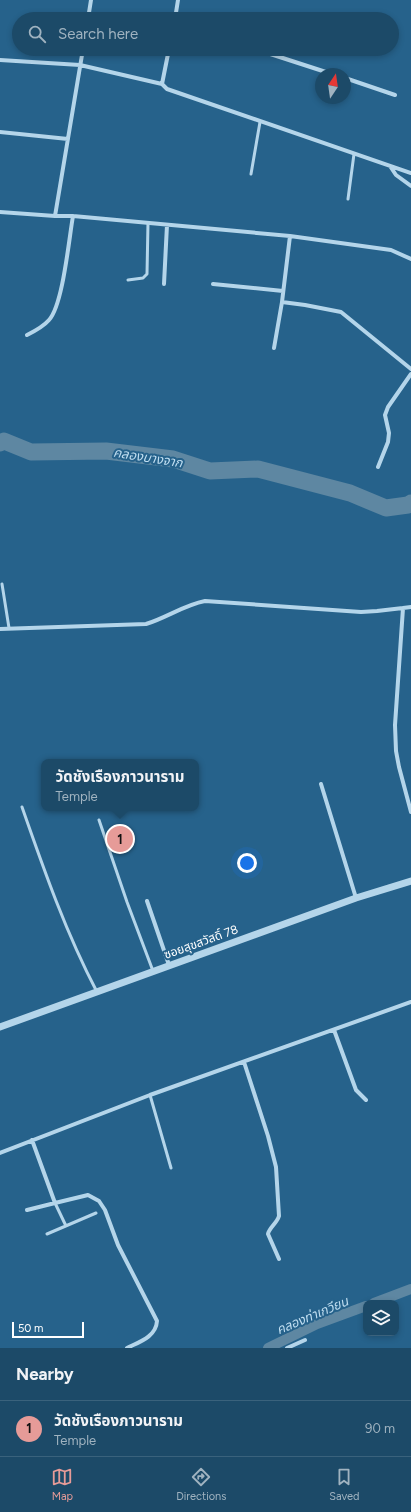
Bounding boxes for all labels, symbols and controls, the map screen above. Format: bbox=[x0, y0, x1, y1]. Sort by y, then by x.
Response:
search box bbox=[12, 12, 399, 56]
icon: search bbox=[26, 23, 48, 45]
text: Search here bbox=[58, 25, 138, 43]
north arrow bbox=[315, 68, 351, 104]
water label: คลองบางจาก bbox=[112, 445, 185, 471]
popup bbox=[41, 759, 199, 811]
text: วัดชังเรืองภาวนาราม bbox=[55, 768, 185, 786]
text: Temple bbox=[55, 789, 98, 804]
pin: 1 bbox=[107, 824, 133, 854]
your location bbox=[237, 853, 257, 873]
street label: ซอยสุขสวัสดิ์ 78 bbox=[162, 922, 240, 962]
water label: คลองท่าเกวียน bbox=[274, 1293, 351, 1337]
map controls bbox=[363, 1300, 399, 1336]
button: layers bbox=[363, 1300, 399, 1336]
scale bar bbox=[12, 1320, 84, 1339]
text: 50 m bbox=[18, 1322, 43, 1335]
text: Nearby bbox=[16, 1364, 74, 1384]
text: วัดชังเรืองภาวนาราม bbox=[54, 1412, 183, 1430]
text: 1 bbox=[26, 1421, 32, 1436]
text: 90 m bbox=[365, 1421, 395, 1436]
text: Temple bbox=[54, 1433, 96, 1448]
tab: Map bbox=[51, 1466, 73, 1503]
tab: Directions bbox=[176, 1466, 226, 1503]
tab: Saved bbox=[329, 1466, 360, 1503]

